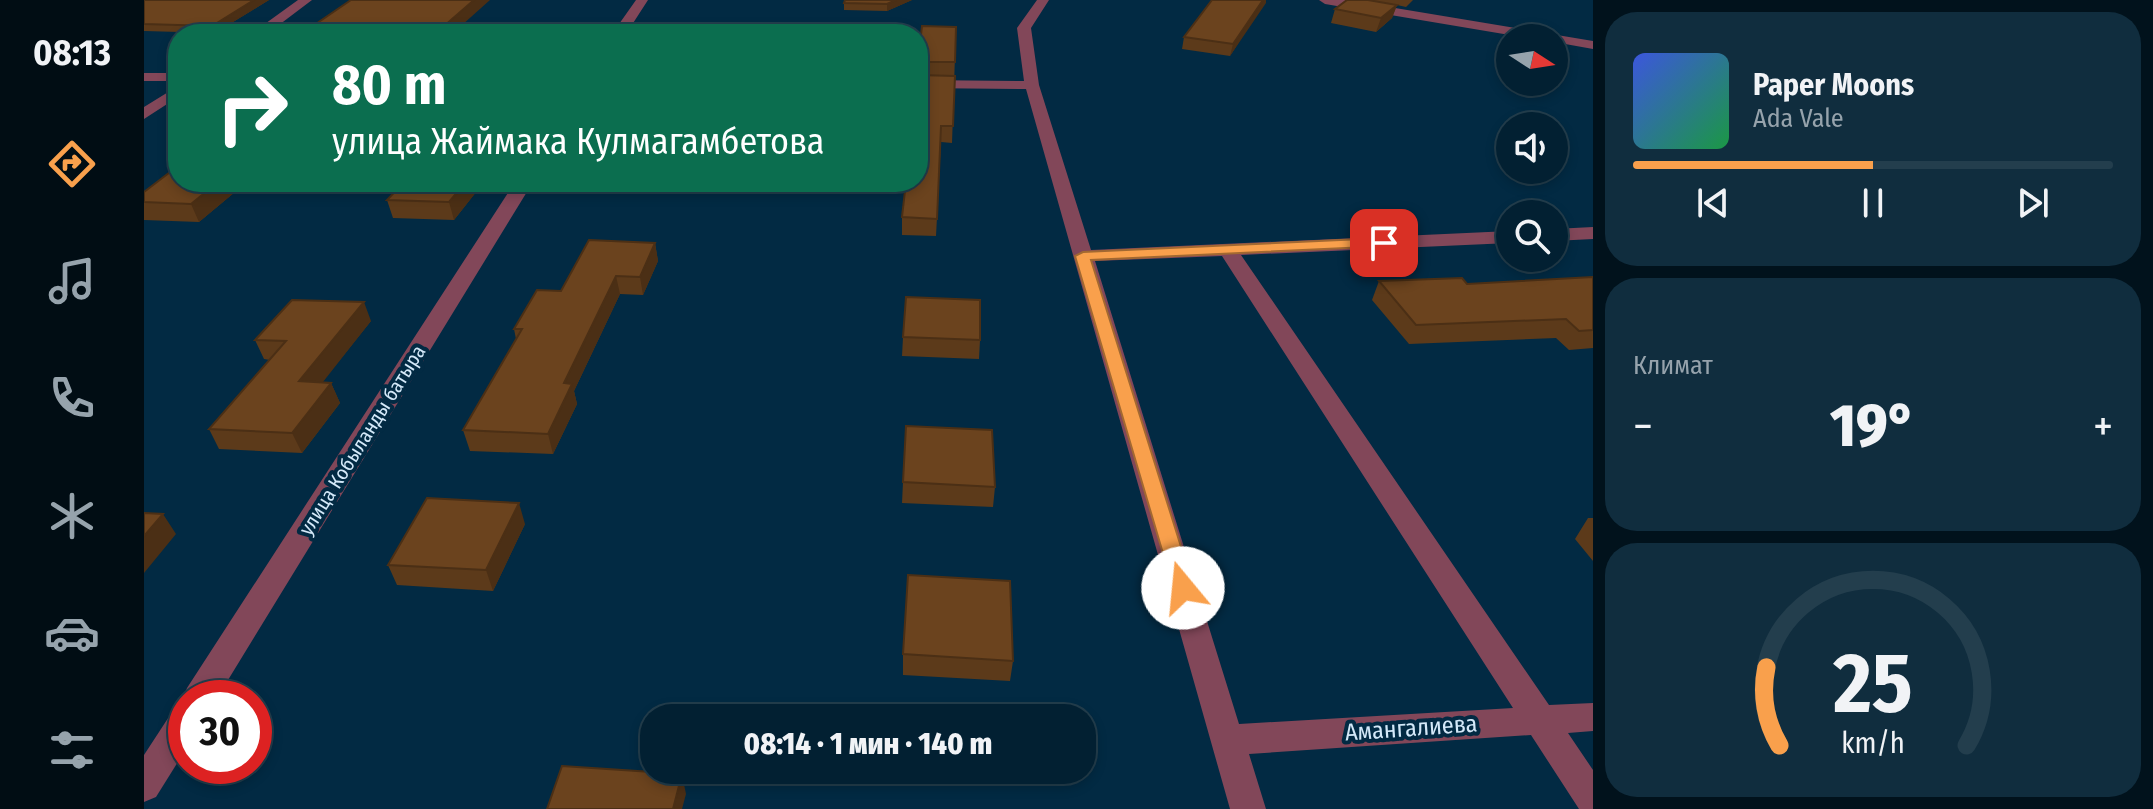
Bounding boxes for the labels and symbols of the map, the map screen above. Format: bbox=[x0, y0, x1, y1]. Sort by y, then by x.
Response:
north arrow bbox=[1496, 24, 1568, 96]
pin bbox=[1350, 209, 1418, 277]
street label: улица Кобыланды батыра bbox=[294, 341, 430, 539]
position arrow bbox=[1141, 546, 1225, 630]
speed limit sign: 30 bbox=[168, 680, 272, 784]
street label: Амангалиева bbox=[1344, 709, 1478, 747]

